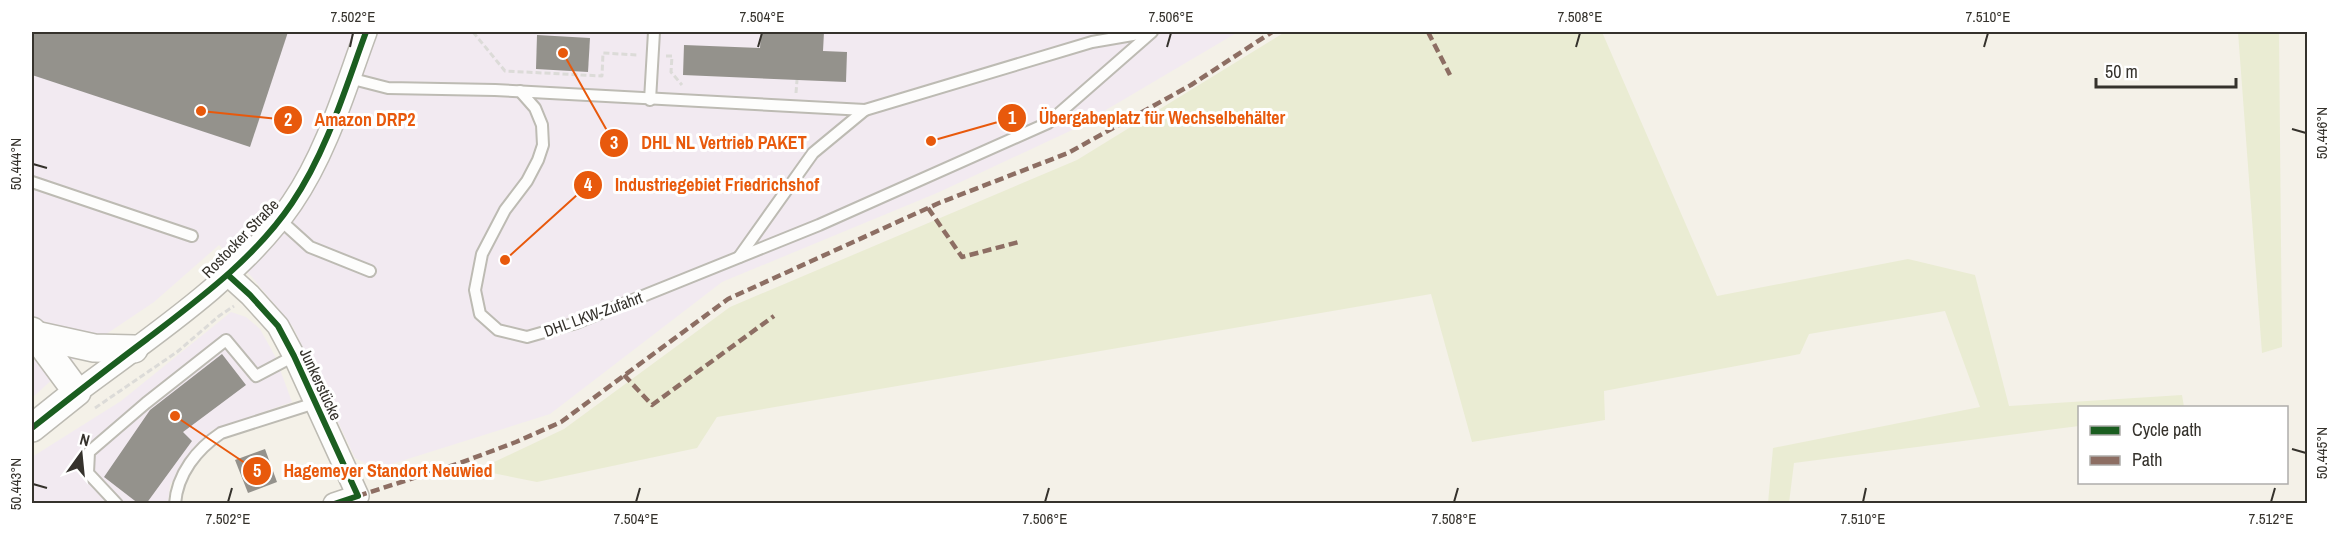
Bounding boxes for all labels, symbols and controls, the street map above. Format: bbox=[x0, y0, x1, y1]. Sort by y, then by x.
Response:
text: 7.502°E bbox=[331, 6, 376, 27]
text: 7.504°E bbox=[740, 6, 785, 27]
text: 7.506°E bbox=[1149, 6, 1194, 27]
text: 7.508°E bbox=[1558, 6, 1603, 27]
text: 7.510°E bbox=[1966, 6, 2011, 27]
scale bar bbox=[2096, 51, 2236, 89]
text: 50 m bbox=[2105, 59, 2138, 84]
callout: Übergabeplatz für Wechselbehälter bbox=[997, 100, 1297, 136]
callout: Amazon DRP2 bbox=[273, 102, 428, 138]
text: 1 bbox=[1008, 105, 1017, 130]
text: Übergabeplatz für Wechselbehälter bbox=[1039, 105, 1286, 130]
text: 2 bbox=[284, 107, 292, 132]
text: Amazon DRP2 bbox=[315, 107, 415, 132]
text: 50.446°N bbox=[2311, 107, 2332, 159]
callout: DHL NL Vertrieb PAKET bbox=[599, 125, 819, 161]
text: 3 bbox=[610, 130, 618, 155]
text: DHL NL Vertrieb PAKET bbox=[641, 130, 807, 155]
text: 50.444°N bbox=[5, 138, 26, 190]
callout: Industriegebiet Friedrichshof bbox=[573, 167, 831, 203]
text: 4 bbox=[584, 172, 593, 197]
text: Industriegebiet Friedrichshof bbox=[615, 172, 819, 197]
street label: Rostocker Straße bbox=[197, 194, 283, 282]
street label: DHL LKW-Zufahrt bbox=[541, 286, 646, 342]
street label: Junkerstücke bbox=[295, 344, 347, 424]
legend bbox=[2078, 406, 2288, 484]
text: Cycle path bbox=[2132, 417, 2202, 442]
north arrow bbox=[51, 424, 111, 484]
text: 50.445°N bbox=[2311, 427, 2332, 479]
text: N bbox=[77, 428, 92, 451]
text: Path bbox=[2132, 447, 2162, 472]
callout: Hagemeyer Standort Neuwied bbox=[242, 453, 505, 489]
text: 50.443°N bbox=[5, 458, 26, 510]
text: 5 bbox=[253, 458, 261, 483]
text: Hagemeyer Standort Neuwied bbox=[283, 458, 493, 483]
text: 7.502°E bbox=[206, 508, 251, 529]
text: 7.504°E bbox=[614, 508, 659, 529]
text: 7.506°E bbox=[1023, 508, 1068, 529]
text: 7.508°E bbox=[1432, 508, 1477, 529]
text: 7.510°E bbox=[1841, 508, 1886, 529]
text: 7.512°E bbox=[2249, 508, 2294, 529]

